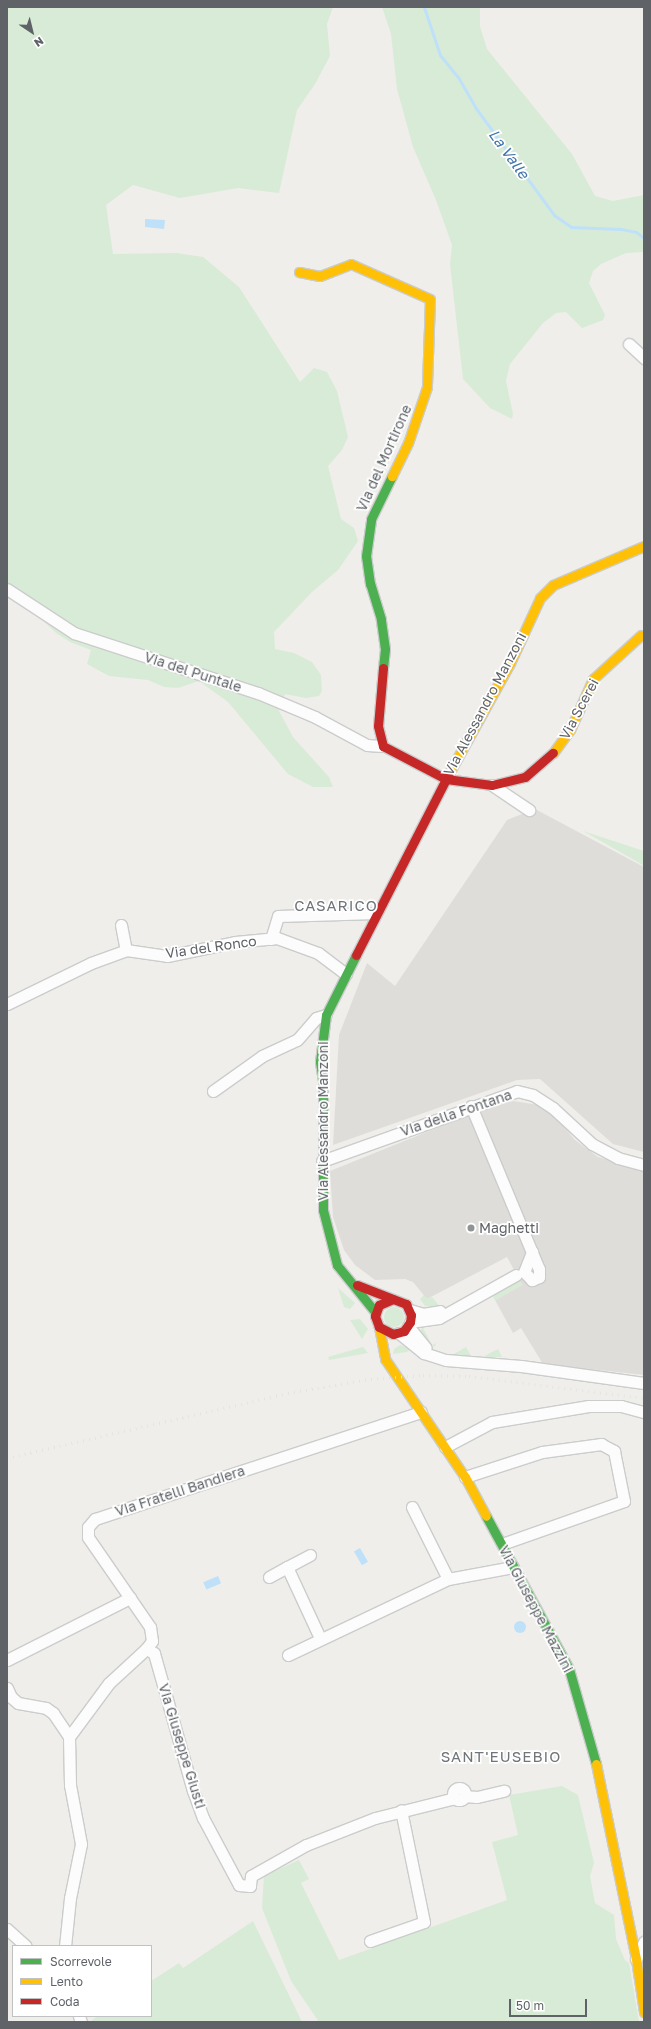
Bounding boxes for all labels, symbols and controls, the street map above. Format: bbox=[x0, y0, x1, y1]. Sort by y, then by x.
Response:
north arrow bbox=[12, 12, 52, 52]
text: N bbox=[32, 35, 46, 50]
water label: La Valle bbox=[485, 126, 533, 182]
street label: Via del Mortirone bbox=[353, 402, 415, 514]
street label: Via Alessandro Manzoni bbox=[440, 630, 530, 778]
street label: Via del Puntale bbox=[142, 648, 244, 696]
street label: Via Scerei bbox=[556, 676, 602, 742]
district label: CASARICO bbox=[294, 897, 378, 915]
street label: Via del Ronco bbox=[164, 932, 258, 962]
street label: Via Alessandro Manzoni bbox=[315, 1041, 331, 1201]
street label: Via della Fontana bbox=[398, 1086, 514, 1140]
place label: Maghetti bbox=[479, 1220, 539, 1236]
marker: Maghetti bbox=[466, 1223, 476, 1233]
street label: Via Fratelli Bandiera bbox=[113, 1462, 247, 1520]
street label: Via Giuseppe Mazzini bbox=[495, 1543, 577, 1675]
street label: Via Giuseppe Giusti bbox=[155, 1681, 209, 1811]
district label: SANT'EUSEBIO bbox=[441, 1748, 561, 1766]
legend bbox=[12, 1945, 152, 2017]
text: Scorrevole bbox=[50, 1954, 112, 1969]
text: Lento bbox=[50, 1974, 83, 1989]
scale bar bbox=[511, 1991, 589, 2017]
text: Coda bbox=[50, 1994, 80, 2009]
text: 50 m bbox=[516, 1998, 544, 2013]

